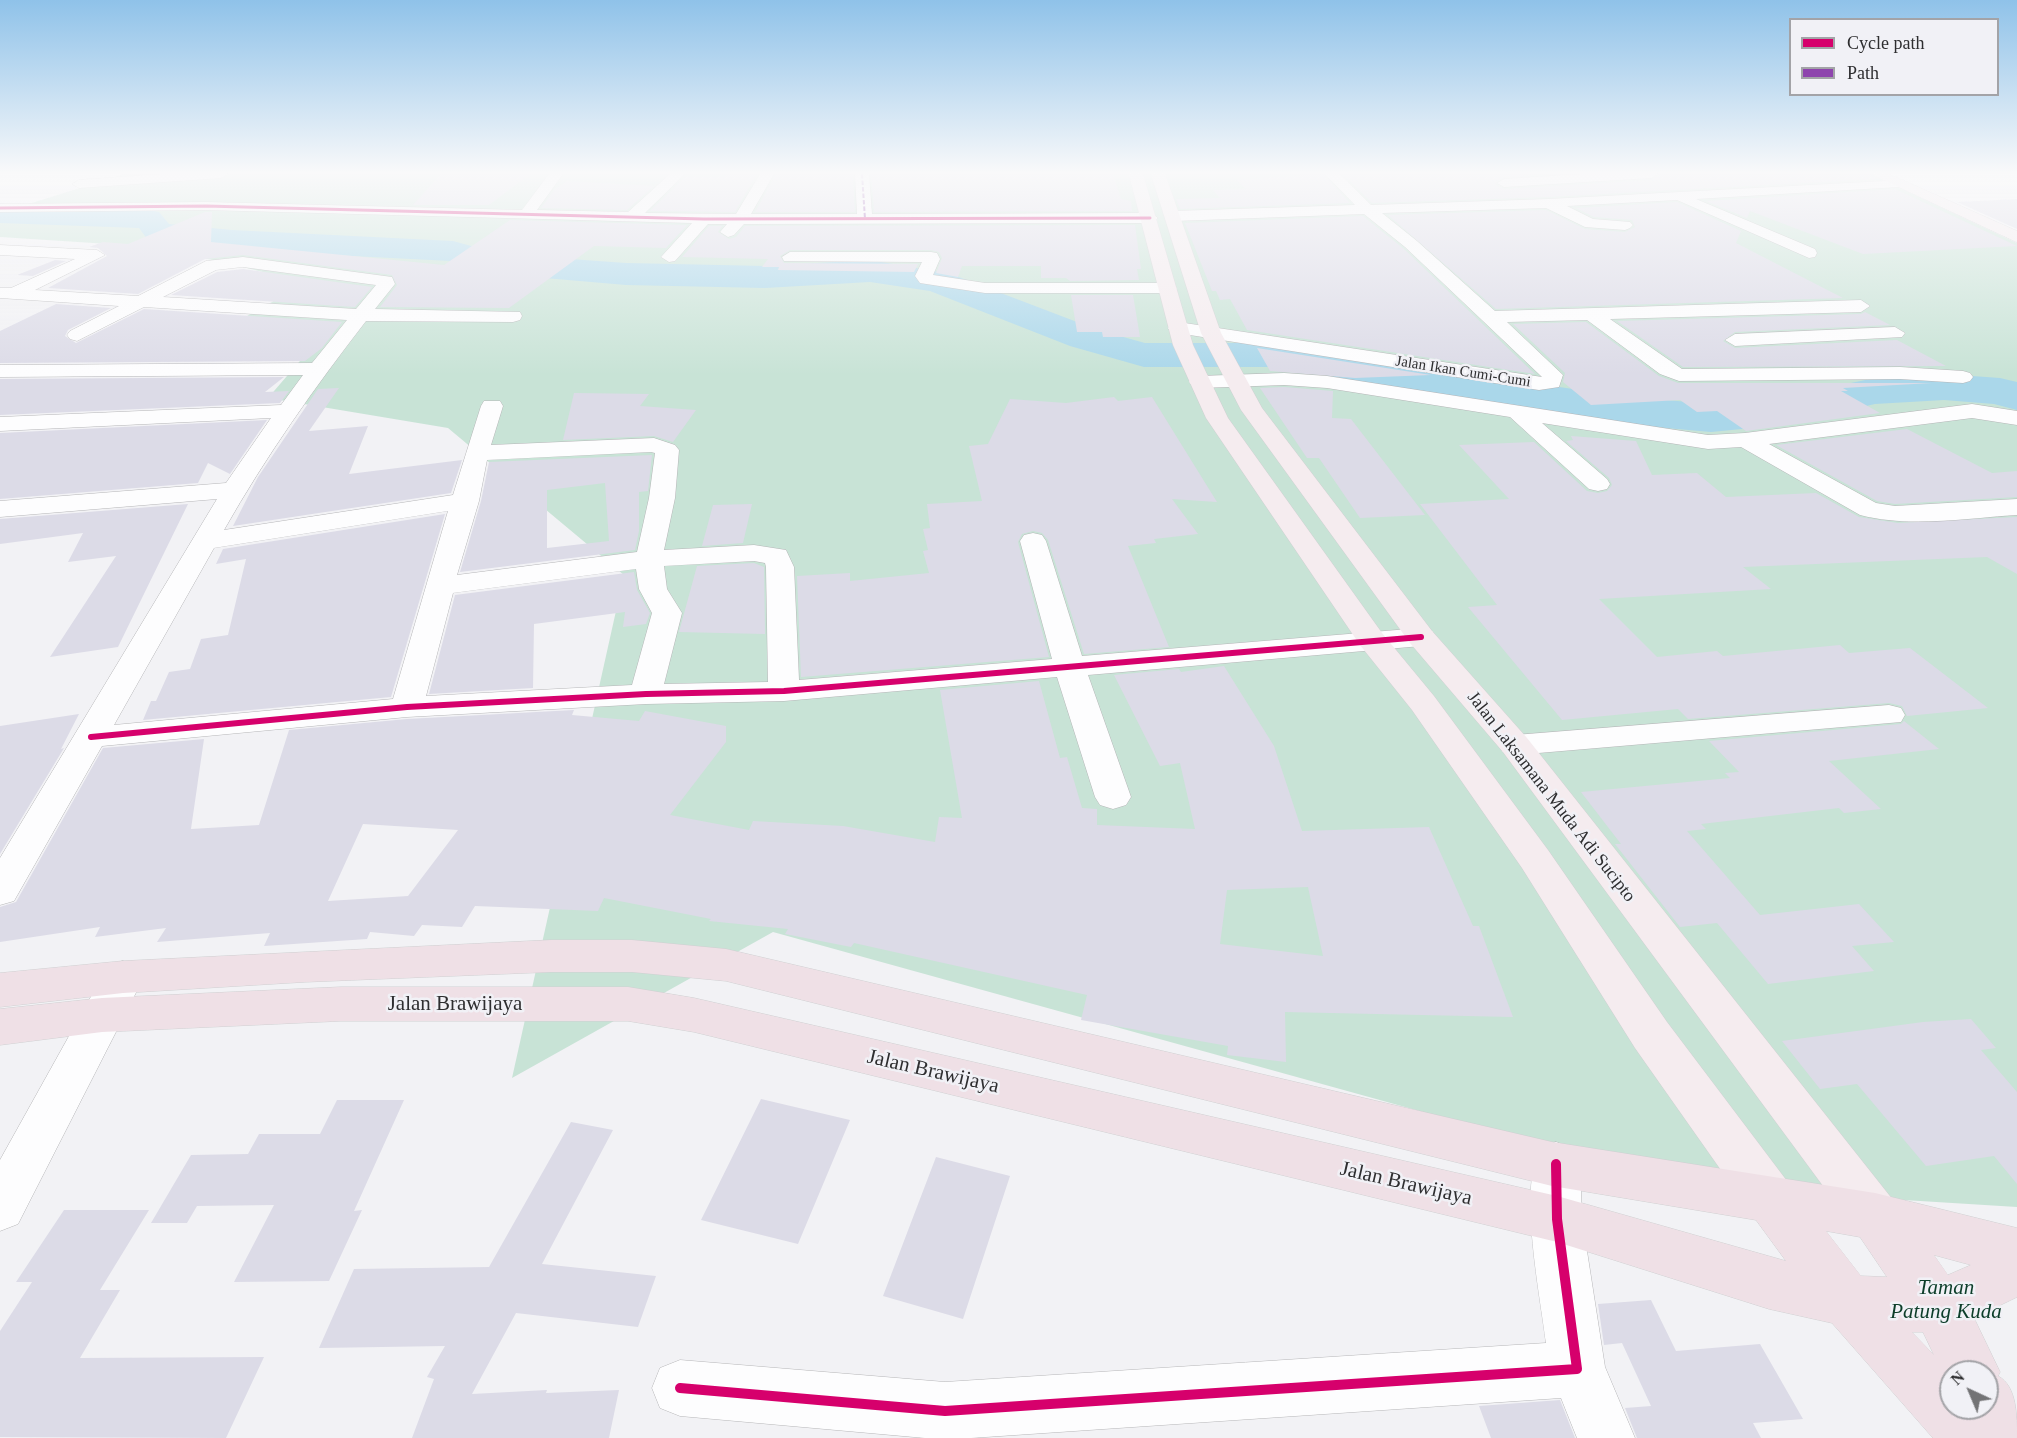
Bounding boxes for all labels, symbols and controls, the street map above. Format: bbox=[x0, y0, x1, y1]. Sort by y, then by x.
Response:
legend bbox=[1789, 18, 1999, 96]
text: Cycle path bbox=[1847, 33, 1924, 53]
text: Path bbox=[1847, 63, 1879, 83]
street label: Jalan Ikan Cumi-Cumi bbox=[1394, 352, 1532, 392]
street label: Jalan Laksamana Muda Adi Sucipto bbox=[1462, 688, 1640, 906]
street label: Jalan Brawijaya bbox=[388, 991, 522, 1017]
street label: Jalan Brawijaya bbox=[865, 1045, 1001, 1099]
street label: Jalan Brawijaya bbox=[1338, 1157, 1474, 1211]
park label: Taman Patung Kuda bbox=[1890, 1275, 2002, 1325]
north arrow bbox=[1939, 1360, 1999, 1420]
text: N bbox=[1947, 1368, 1968, 1388]

